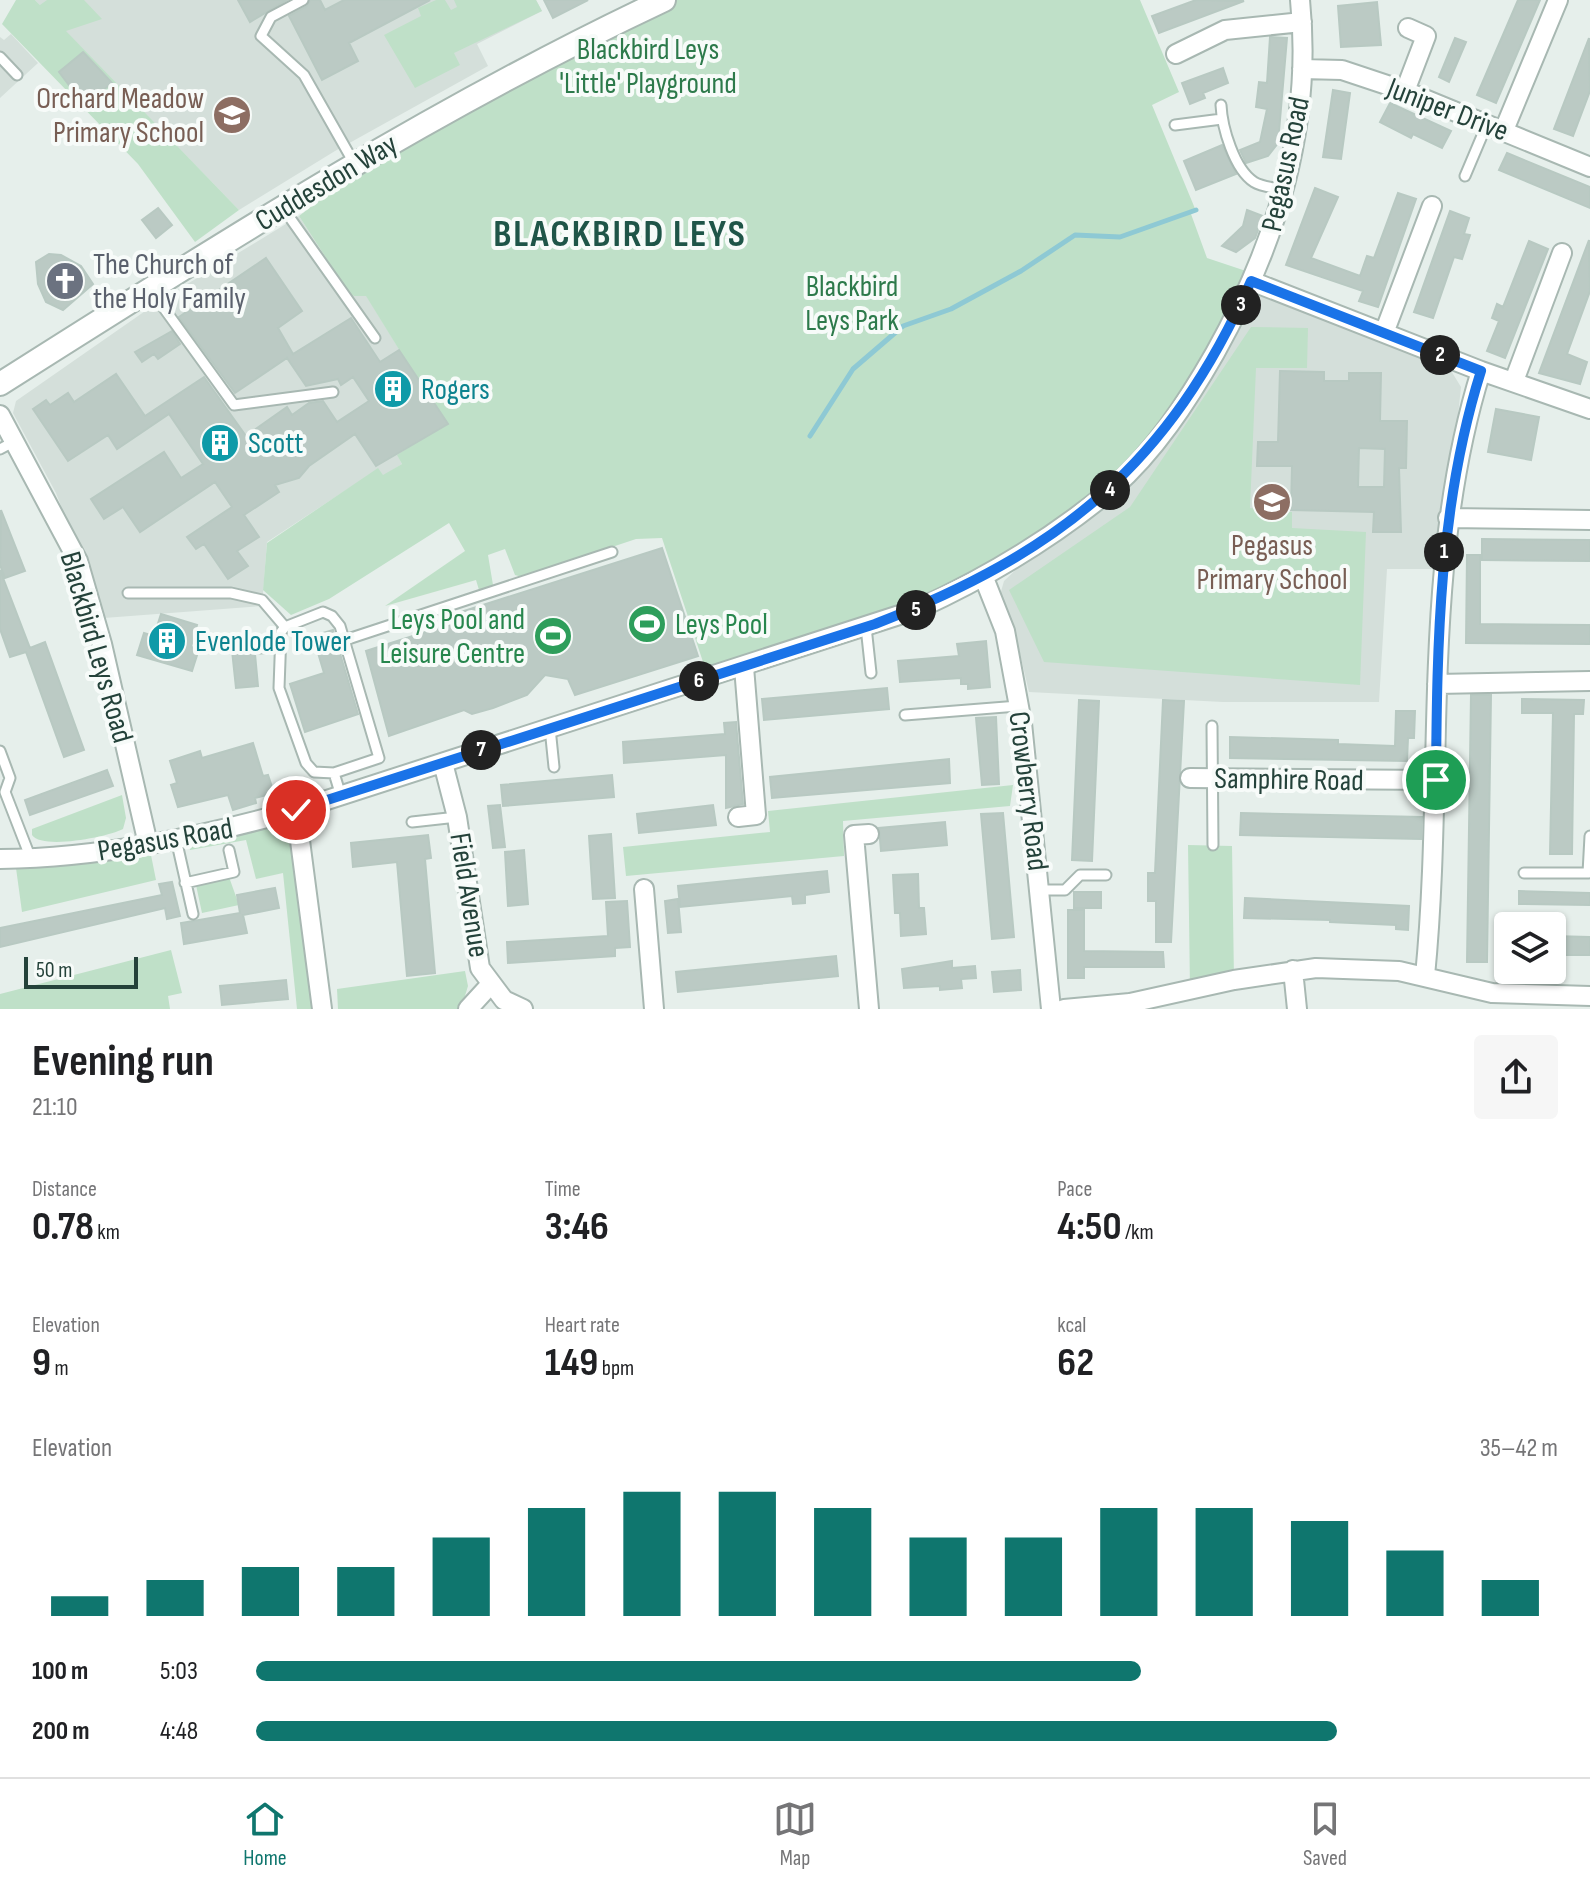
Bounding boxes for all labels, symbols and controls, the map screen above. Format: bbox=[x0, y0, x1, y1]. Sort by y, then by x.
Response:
park label: Blackbird Leys 'Little' Playground bbox=[559, 32, 737, 102]
street label: Juniper Drive bbox=[1381, 70, 1514, 150]
place label: Orchard Meadow Primary School bbox=[36, 81, 204, 151]
school or university icon: Orchard Meadow Primary School bbox=[211, 94, 253, 136]
street label: Pegasus Road bbox=[1254, 94, 1318, 235]
street label: Cuddesdon Way bbox=[249, 126, 404, 239]
district label: BLACKBIRD LEYS bbox=[493, 212, 747, 257]
place label: The Church of the Holy Family bbox=[93, 247, 246, 317]
church icon: The Church of the Holy Family bbox=[44, 260, 86, 302]
park label: Blackbird Leys Park bbox=[805, 269, 899, 339]
pin: 3 bbox=[1221, 285, 1261, 325]
text: 3 bbox=[1236, 291, 1246, 318]
pin: 2 bbox=[1420, 335, 1460, 375]
text: 2 bbox=[1435, 341, 1445, 368]
building icon: Rogers bbox=[372, 368, 414, 410]
place label: Rogers bbox=[421, 372, 490, 408]
building icon: Scott bbox=[199, 422, 241, 464]
place label: Scott bbox=[248, 426, 303, 462]
pin: 4 bbox=[1090, 470, 1130, 510]
text: 4 bbox=[1105, 476, 1115, 503]
school or university icon: Pegasus Primary School bbox=[1251, 481, 1293, 523]
place label: Pegasus Primary School bbox=[1196, 528, 1348, 598]
pin: 1 bbox=[1424, 532, 1464, 572]
text: 1 bbox=[1440, 538, 1448, 565]
street label: Blackbird Leys Road bbox=[52, 548, 141, 747]
pin: 5 bbox=[896, 590, 936, 630]
text: 5 bbox=[911, 596, 921, 623]
place label: Leys Pool and Leisure Centre bbox=[380, 602, 525, 672]
sports icon: Leys Pool bbox=[626, 603, 668, 645]
place label: Leys Pool bbox=[675, 607, 768, 643]
sports icon: Leys Pool and Leisure Centre bbox=[532, 615, 574, 657]
building icon: Evenlode Tower bbox=[146, 620, 188, 662]
place label: Evenlode Tower bbox=[195, 624, 351, 660]
pin: 6 bbox=[679, 661, 719, 701]
text: 6 bbox=[694, 667, 704, 694]
street label: Crowberry Road bbox=[1000, 710, 1056, 873]
pin: 7 bbox=[461, 730, 501, 770]
text: 7 bbox=[476, 736, 486, 763]
pin bbox=[1402, 746, 1470, 814]
icon: arrive bbox=[1414, 758, 1458, 802]
street label: Samphire Road bbox=[1214, 761, 1364, 799]
pin bbox=[262, 776, 330, 844]
icon: check bbox=[274, 788, 318, 832]
street label: Pegasus Road bbox=[95, 810, 236, 870]
street label: Field Avenue bbox=[441, 830, 497, 960]
map controls bbox=[1494, 912, 1566, 984]
button: layers bbox=[1494, 912, 1566, 984]
scale bar bbox=[24, 953, 138, 989]
text: 50 m bbox=[36, 957, 72, 984]
text: Evening run bbox=[32, 1035, 214, 1088]
button: share bbox=[1474, 1035, 1558, 1119]
text: 21:10 bbox=[32, 1092, 78, 1123]
text: Distance bbox=[32, 1176, 97, 1203]
text: Time bbox=[545, 1176, 581, 1203]
text: Pace bbox=[1057, 1176, 1092, 1203]
text: 0.78 bbox=[32, 1203, 94, 1251]
text: 3:46 bbox=[545, 1203, 609, 1251]
text: 4:50 bbox=[1057, 1203, 1121, 1251]
text: km bbox=[94, 1219, 120, 1246]
text: /km bbox=[1121, 1219, 1154, 1246]
text: Elevation bbox=[32, 1312, 100, 1339]
text: Heart rate bbox=[545, 1312, 620, 1339]
text: kcal bbox=[1057, 1312, 1086, 1339]
text: 9 bbox=[32, 1339, 51, 1387]
text: 149 bbox=[545, 1339, 598, 1387]
text: 62 bbox=[1057, 1339, 1094, 1387]
text: m bbox=[51, 1355, 69, 1382]
text: bpm bbox=[598, 1355, 634, 1382]
text: Elevation bbox=[32, 1433, 112, 1464]
text: 35–42 m bbox=[1480, 1433, 1558, 1464]
text: 100 m bbox=[32, 1656, 88, 1687]
text: 5:03 bbox=[160, 1656, 198, 1687]
text: 200 m bbox=[32, 1716, 89, 1747]
text: 4:48 bbox=[160, 1716, 198, 1747]
tab: Home bbox=[243, 1797, 287, 1872]
tab: Map bbox=[773, 1797, 817, 1872]
tab: Saved bbox=[1303, 1797, 1347, 1872]

